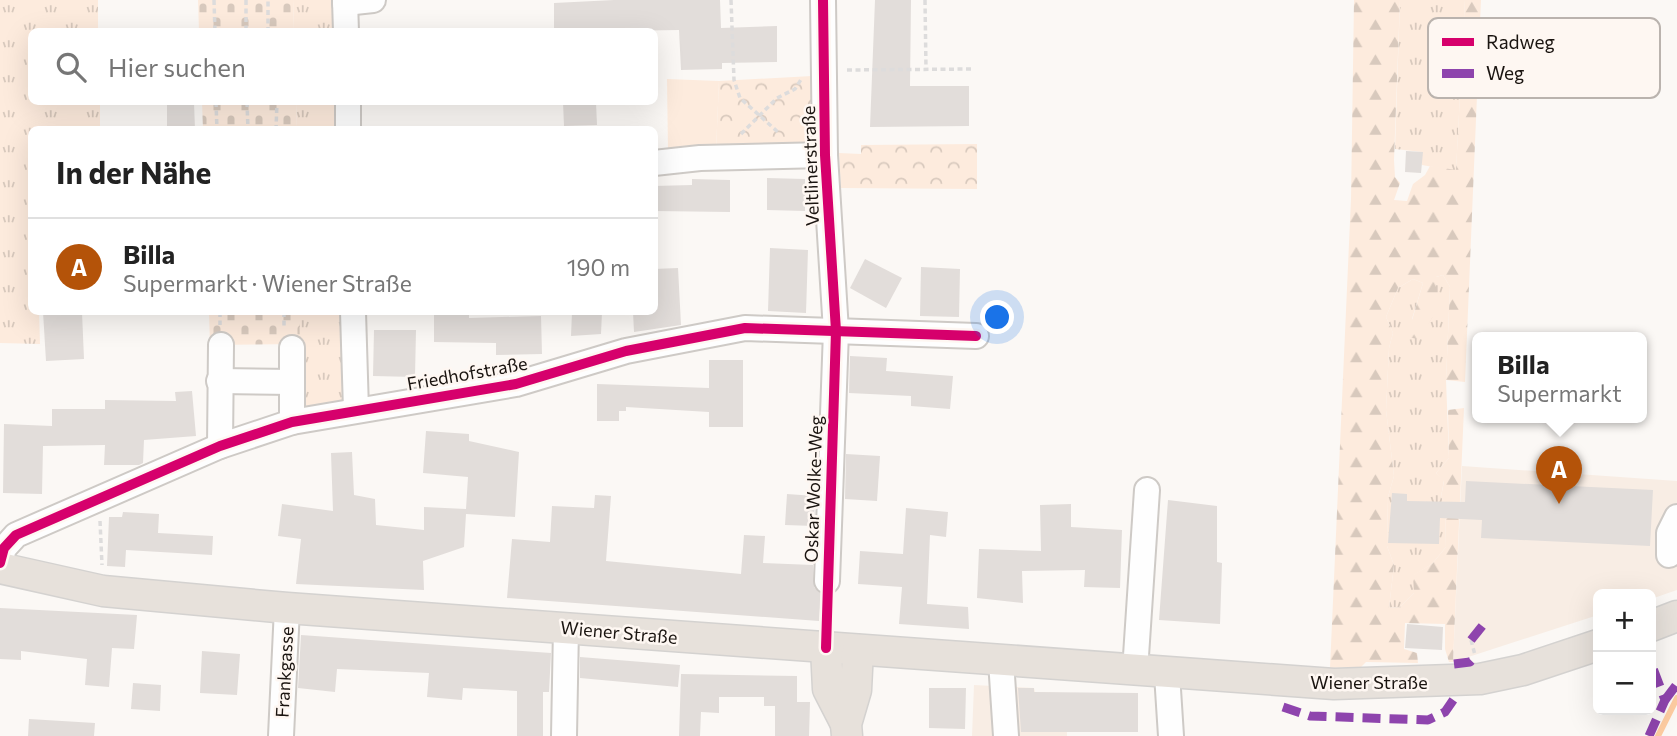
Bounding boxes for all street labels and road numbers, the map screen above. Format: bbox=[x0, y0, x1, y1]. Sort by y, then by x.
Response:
street label: Veltlinerstraße bbox=[797, 105, 823, 227]
street label: Friedhofstraße bbox=[405, 352, 529, 394]
street label: Oskar Wolke-Weg bbox=[799, 415, 827, 563]
street label: Wiener Straße bbox=[560, 616, 678, 648]
street label: Frankgasse bbox=[271, 626, 297, 718]
street label: Wiener Straße bbox=[1310, 671, 1428, 693]

